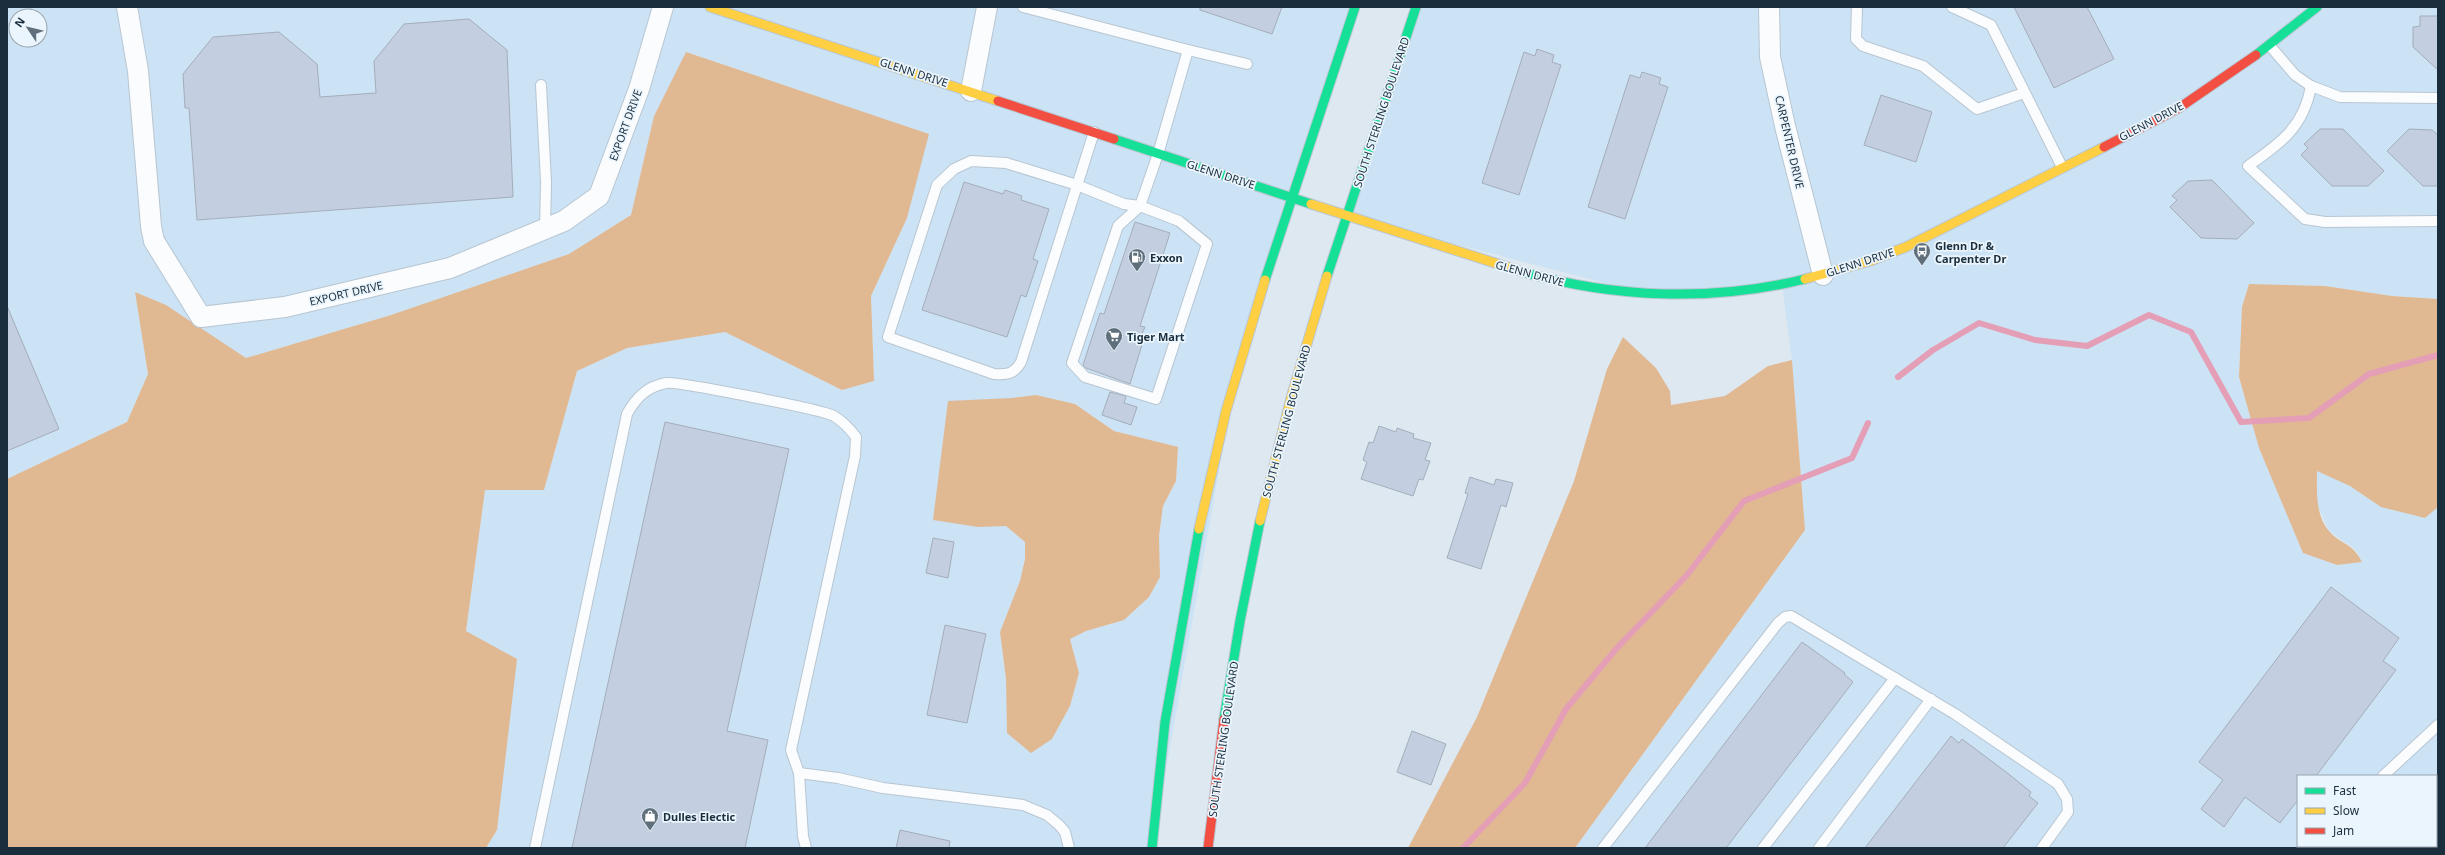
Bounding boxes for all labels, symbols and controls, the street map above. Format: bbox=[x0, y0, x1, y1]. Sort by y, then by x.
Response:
north arrow bbox=[8, 8, 48, 48]
text: N bbox=[11, 14, 28, 30]
street label: SOUTH STERLING BOULEVARD bbox=[1350, 35, 1412, 189]
street label: GLENN DRIVE bbox=[878, 54, 950, 90]
street label: EXPORT DRIVE bbox=[605, 87, 645, 163]
street label: CARPENTER DRIVE bbox=[1772, 94, 1808, 190]
street label: GLENN DRIVE bbox=[2116, 98, 2186, 144]
street label: GLENN DRIVE bbox=[1185, 156, 1257, 192]
place label: Glenn Dr & Carpenter Dr bbox=[1935, 238, 2006, 266]
bus stop icon: Glenn Dr & Carpenter Dr bbox=[1912, 241, 1932, 266]
street label: GLENN DRIVE bbox=[1824, 244, 1896, 280]
fuel station icon: Exxon bbox=[1127, 247, 1147, 272]
place label: Exxon bbox=[1150, 250, 1183, 265]
street label: GLENN DRIVE bbox=[1494, 257, 1566, 289]
street label: EXPORT DRIVE bbox=[308, 277, 384, 309]
supermarket icon: Tiger Mart bbox=[1104, 326, 1124, 351]
place label: Tiger Mart bbox=[1127, 329, 1185, 344]
street label: SOUTH STERLING BOULEVARD bbox=[1258, 343, 1314, 499]
street label: SOUTH STERLING BOULEVARD bbox=[1205, 660, 1241, 818]
legend bbox=[2297, 775, 2437, 847]
text: Fast bbox=[2333, 782, 2357, 799]
text: Slow bbox=[2333, 802, 2360, 819]
shop icon: Dulles Electic bbox=[640, 806, 660, 831]
place label: Dulles Electic bbox=[663, 809, 735, 824]
text: Jam bbox=[2332, 822, 2354, 839]

